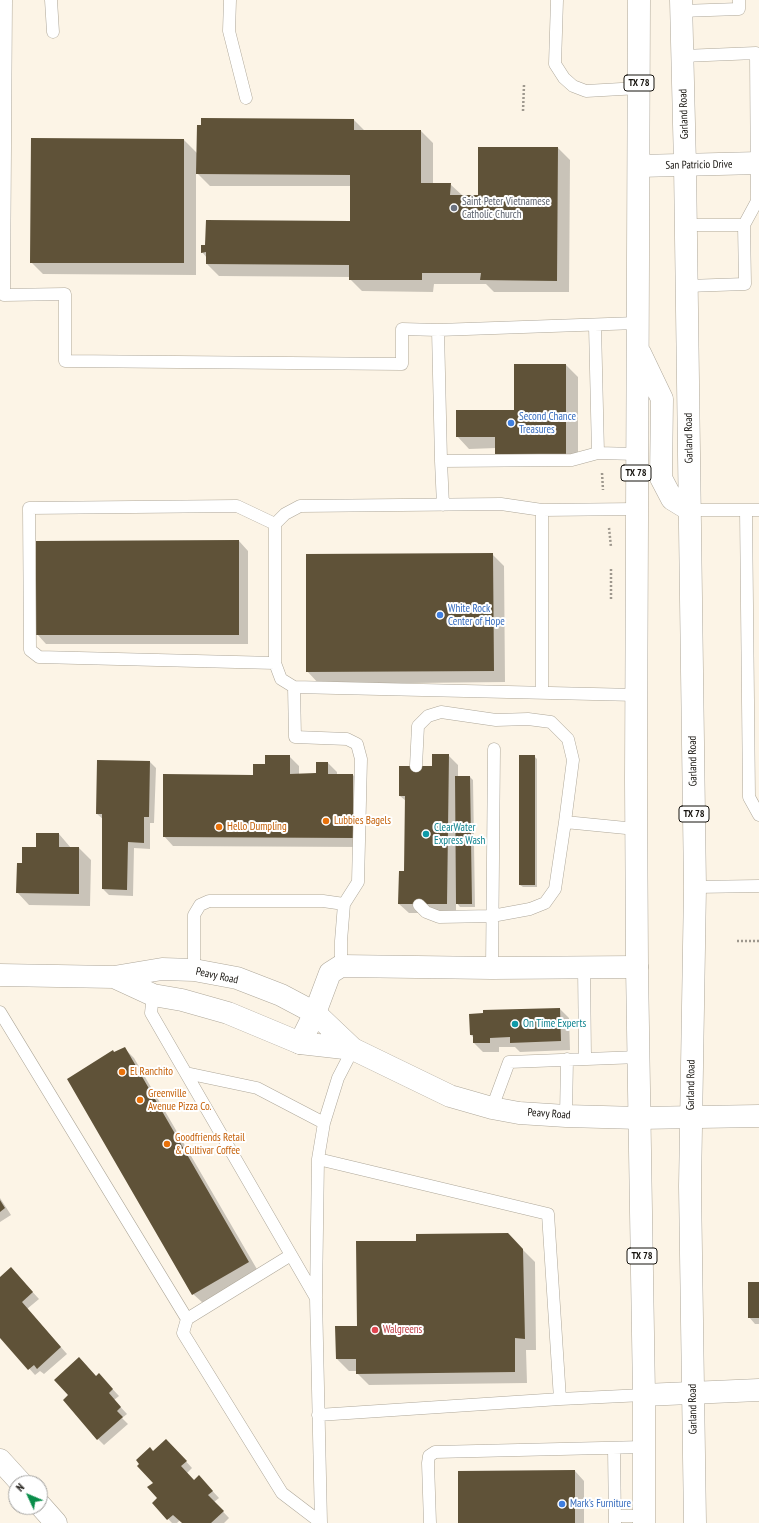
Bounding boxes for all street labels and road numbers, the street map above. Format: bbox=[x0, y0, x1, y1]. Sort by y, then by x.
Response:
road number: TX 78 bbox=[624, 75, 654, 91]
street label: Garland Road bbox=[677, 89, 691, 139]
street label: San Patricio Drive bbox=[665, 158, 733, 172]
street label: Garland Road bbox=[682, 413, 696, 463]
road number: TX 78 bbox=[621, 465, 651, 481]
street label: Garland Road bbox=[686, 736, 700, 786]
road number: TX 78 bbox=[679, 806, 709, 822]
street label: Peavy Road bbox=[194, 965, 240, 987]
street label: Garland Road bbox=[684, 1060, 698, 1110]
street label: Peavy Road bbox=[527, 1106, 571, 1122]
road number: TX 78 bbox=[627, 1248, 657, 1264]
street label: Garland Road bbox=[686, 1384, 700, 1434]

